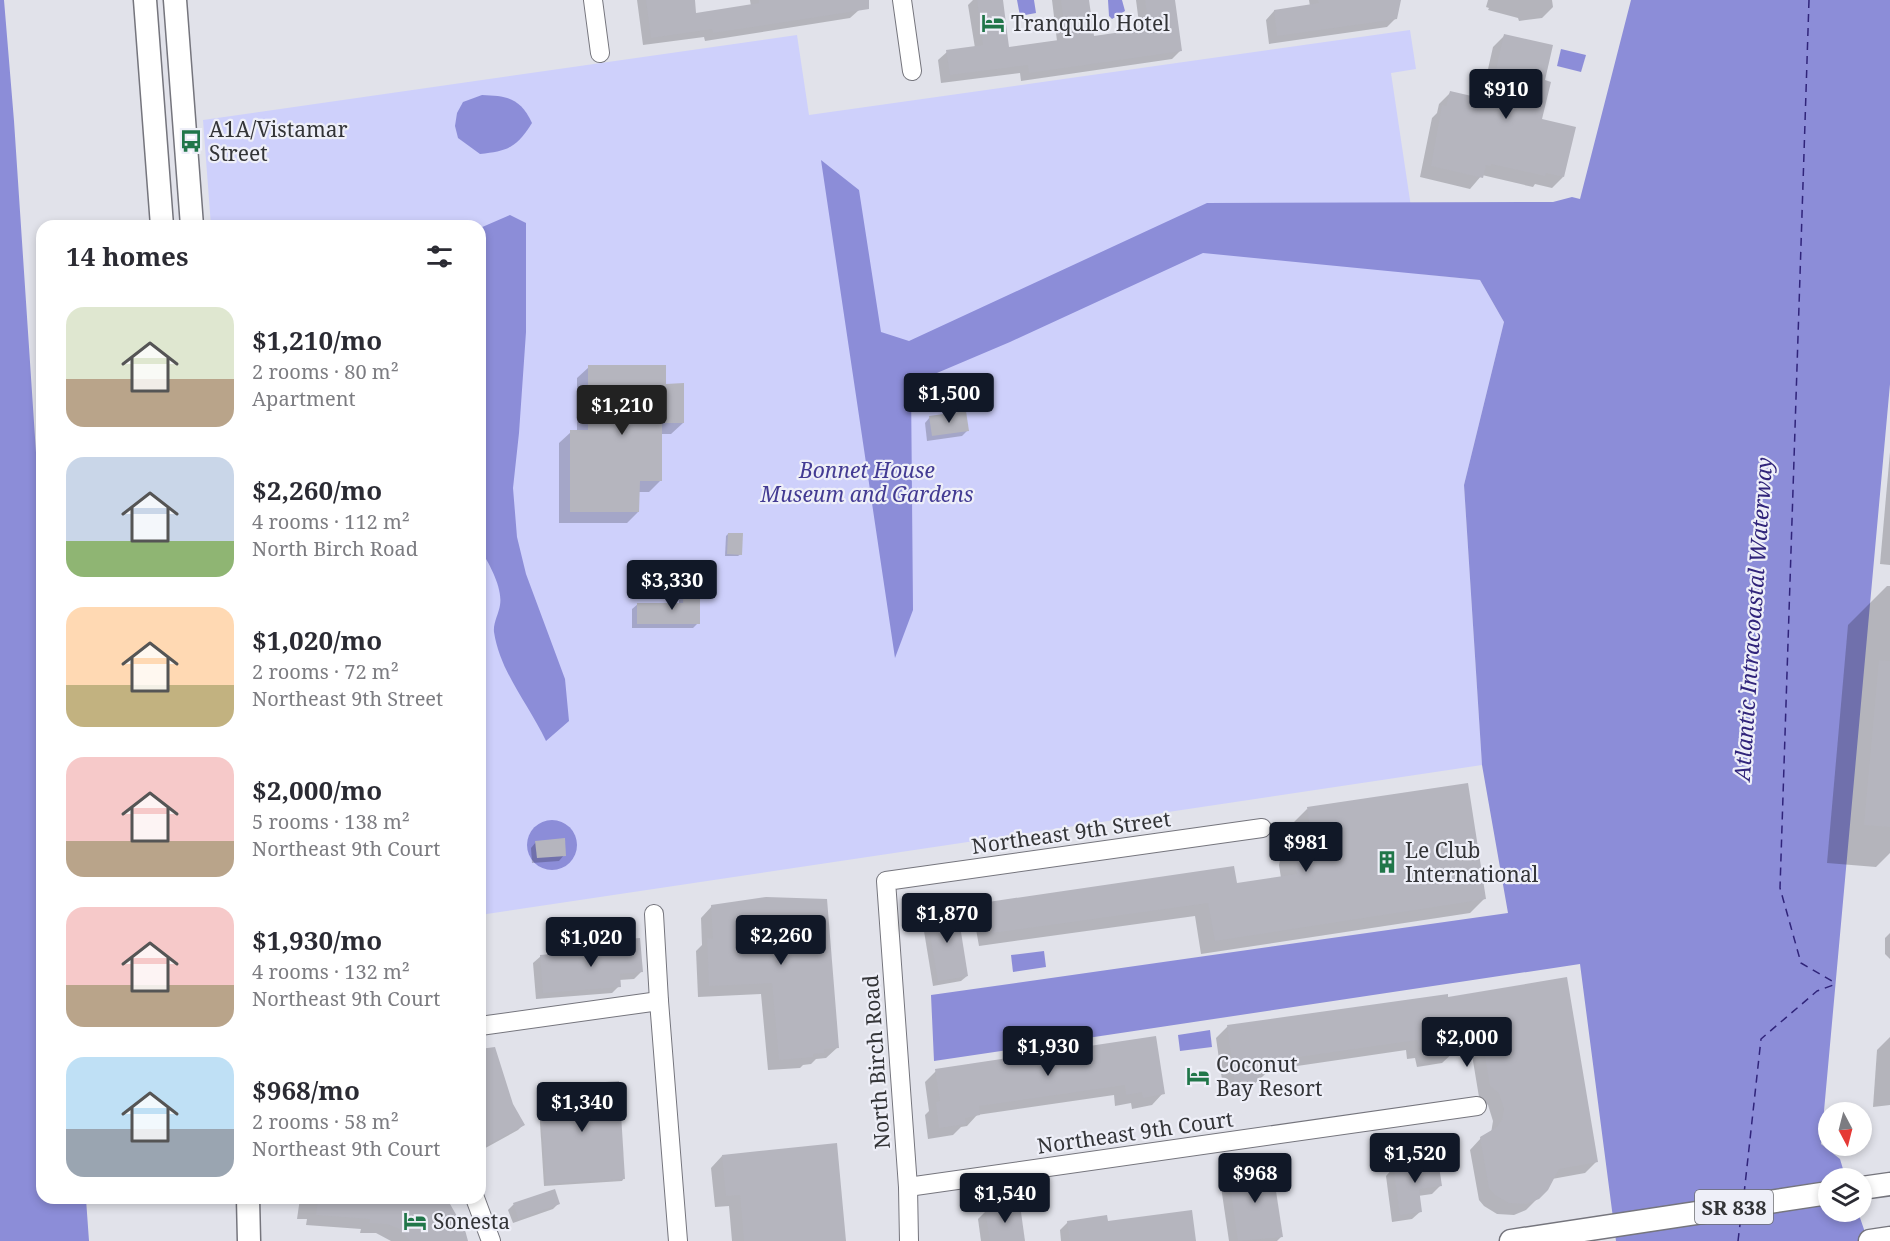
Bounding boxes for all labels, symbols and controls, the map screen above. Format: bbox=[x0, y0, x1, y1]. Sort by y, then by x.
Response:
place label: Tranquilo Hotel bbox=[1011, 9, 1170, 37]
hotel icon: Tranquilo Hotel bbox=[980, 10, 1006, 36]
pin: $910 bbox=[1470, 69, 1542, 120]
text: $910 bbox=[1483, 75, 1529, 102]
place label: A1A/Vistamar Street bbox=[209, 115, 348, 167]
bus stop icon: A1A/Vistamar Street bbox=[178, 128, 204, 154]
text: 14 homes bbox=[66, 238, 188, 274]
icon: filters bbox=[423, 240, 456, 273]
text: $1,210/mo bbox=[252, 322, 382, 358]
icon: home bbox=[114, 331, 186, 403]
text: 2 rooms · 80 m² bbox=[252, 358, 399, 385]
pin: $1,500 bbox=[900, 373, 998, 424]
text: $1,500 bbox=[918, 379, 980, 406]
text: Apartment bbox=[252, 385, 356, 412]
pin: $1,210 bbox=[573, 385, 671, 436]
text: $1,210 bbox=[591, 391, 653, 418]
park label: Bonnet House Museum and Gardens bbox=[760, 456, 974, 508]
water label: Atlantic Intracoastal Waterway bbox=[1726, 456, 1778, 784]
text: $2,260/mo bbox=[252, 472, 382, 508]
icon: home bbox=[114, 481, 186, 553]
text: 4 rooms · 112 m² bbox=[252, 508, 410, 535]
text: North Birch Road bbox=[252, 535, 418, 562]
pin: $3,330 bbox=[623, 560, 721, 611]
text: $3,330 bbox=[641, 566, 703, 593]
text: $1,020/mo bbox=[252, 622, 382, 658]
icon: home bbox=[114, 631, 186, 703]
text: 2 rooms · 72 m² bbox=[252, 658, 399, 685]
text: Northeast 9th Street bbox=[252, 685, 443, 712]
text: $2,000/mo bbox=[252, 772, 382, 808]
icon: home bbox=[114, 781, 186, 853]
street label: Northeast 9th Street bbox=[970, 804, 1172, 860]
text: 5 rooms · 138 m² bbox=[252, 808, 410, 835]
pin: $981 bbox=[1270, 822, 1342, 873]
text: $981 bbox=[1283, 828, 1329, 855]
text: Northeast 9th Court bbox=[252, 835, 440, 862]
place label: Le Club International bbox=[1405, 836, 1539, 888]
building icon: Le Club International bbox=[1374, 849, 1400, 875]
pin: $1,870 bbox=[898, 893, 996, 944]
text: $1,870 bbox=[916, 899, 978, 926]
pin: $2,260 bbox=[732, 915, 830, 966]
pin: $1,020 bbox=[542, 917, 640, 968]
text: $2,260 bbox=[750, 921, 812, 948]
text: $1,930/mo bbox=[252, 922, 382, 958]
text: $1,020 bbox=[560, 923, 622, 950]
icon: home bbox=[114, 931, 186, 1003]
text: 4 rooms · 132 m² bbox=[252, 958, 410, 985]
street label: North Birch Road bbox=[856, 974, 896, 1150]
text: Northeast 9th Court bbox=[252, 985, 440, 1012]
pin: $2,000 bbox=[1418, 1017, 1516, 1068]
text: $2,000 bbox=[1436, 1023, 1498, 1050]
pin: $1,930 bbox=[999, 1026, 1097, 1077]
text: $1,930 bbox=[1017, 1032, 1079, 1059]
place label: Coconut Bay Resort bbox=[1216, 1050, 1322, 1102]
hotel icon: Coconut Bay Resort bbox=[1185, 1063, 1211, 1089]
text: $968/mo bbox=[252, 1072, 360, 1108]
icon: home bbox=[114, 1081, 186, 1153]
pin: $1,340 bbox=[533, 1082, 631, 1133]
text: $1,340 bbox=[551, 1088, 613, 1115]
north arrow bbox=[1818, 1102, 1872, 1156]
map controls bbox=[1818, 1102, 1872, 1222]
street label: Northeast 9th Court bbox=[1035, 1104, 1235, 1160]
text: 2 rooms · 58 m² bbox=[252, 1108, 399, 1135]
pin: $1,520 bbox=[1366, 1133, 1464, 1184]
text: Northeast 9th Court bbox=[252, 1135, 440, 1162]
text: $1,520 bbox=[1384, 1139, 1446, 1166]
pin: $968 bbox=[1219, 1153, 1291, 1204]
text: $968 bbox=[1232, 1159, 1278, 1186]
button: layers bbox=[1818, 1168, 1872, 1222]
pin: $1,540 bbox=[956, 1173, 1054, 1224]
text: $1,540 bbox=[974, 1179, 1036, 1206]
road number: SR 838 bbox=[1695, 1190, 1773, 1224]
place label: Sonesta bbox=[433, 1207, 510, 1235]
hotel icon: Sonesta bbox=[402, 1208, 428, 1234]

